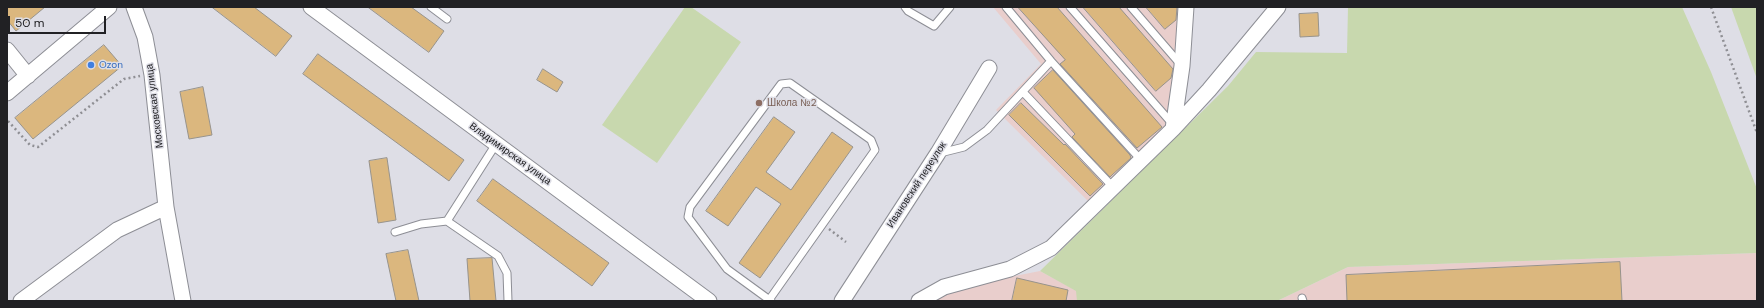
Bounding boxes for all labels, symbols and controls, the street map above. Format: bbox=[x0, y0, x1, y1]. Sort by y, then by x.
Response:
scale bar bbox=[10, 8, 108, 34]
text: 50 m bbox=[15, 15, 44, 31]
place label: Ozon bbox=[99, 59, 123, 71]
marker: Ozon bbox=[86, 60, 96, 70]
street label: Московская улица bbox=[144, 63, 166, 149]
place label: Школа №2 bbox=[767, 97, 817, 109]
marker: Школа №2 bbox=[754, 98, 764, 108]
street label: Владимирская улица bbox=[467, 120, 553, 188]
street label: Ивановский переулок bbox=[885, 140, 949, 230]

